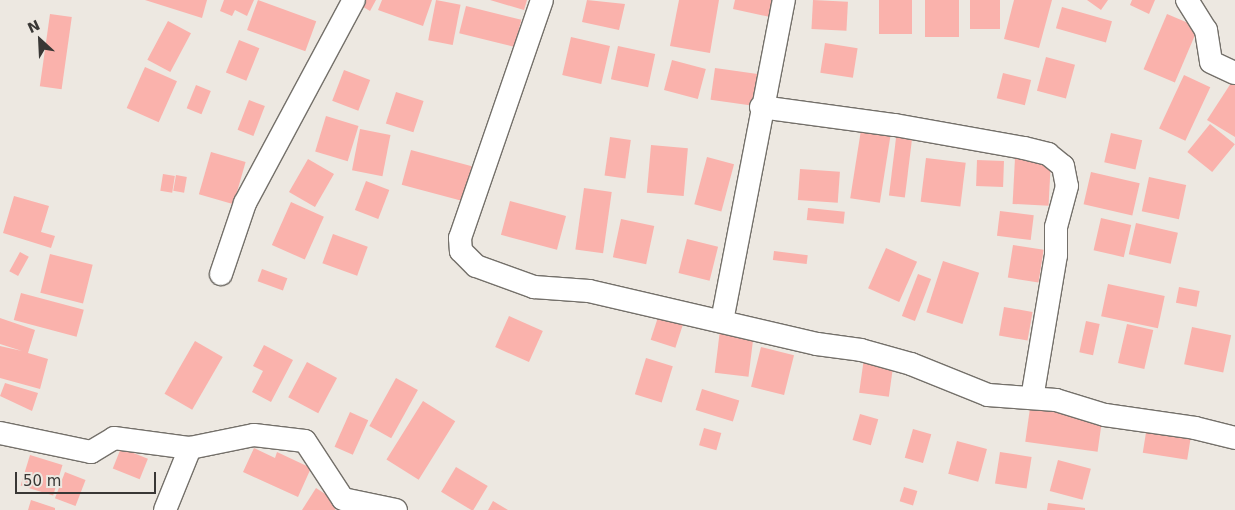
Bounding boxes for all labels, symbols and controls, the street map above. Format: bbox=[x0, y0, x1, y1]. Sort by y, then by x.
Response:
north arrow bbox=[15, 15, 65, 65]
text: N bbox=[25, 17, 42, 36]
scale bar bbox=[18, 462, 159, 494]
text: 50 m bbox=[23, 472, 61, 490]

